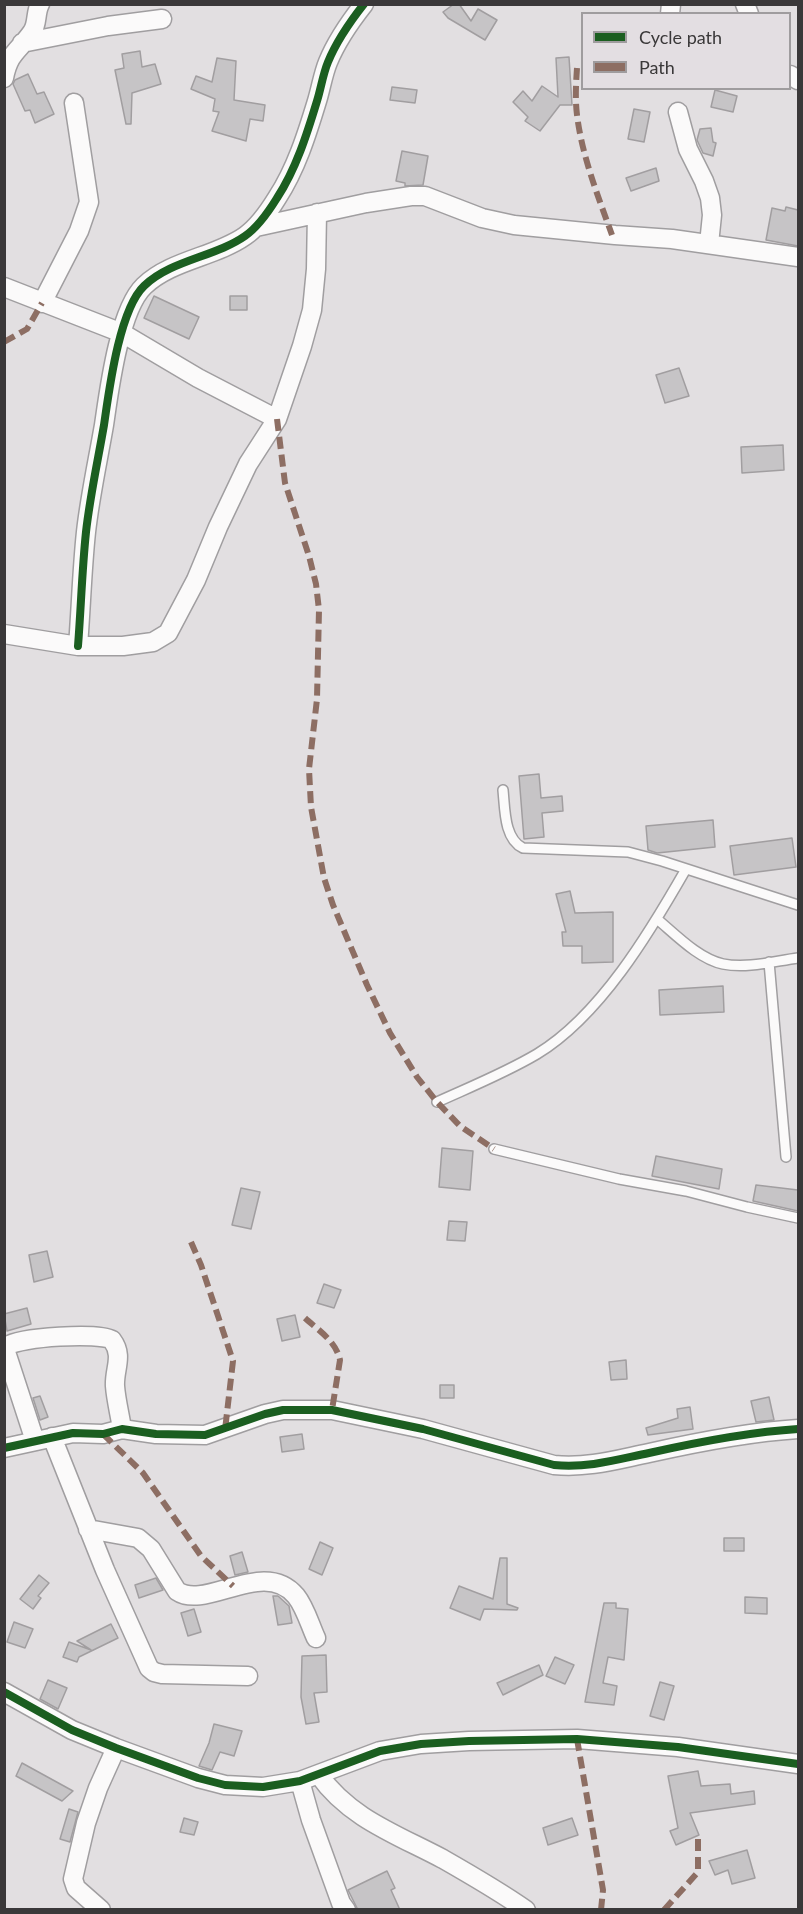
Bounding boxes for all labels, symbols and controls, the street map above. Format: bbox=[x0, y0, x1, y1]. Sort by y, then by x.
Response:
legend bbox=[581, 12, 791, 90]
text: Cycle path bbox=[639, 26, 722, 48]
text: Path bbox=[639, 56, 675, 78]

